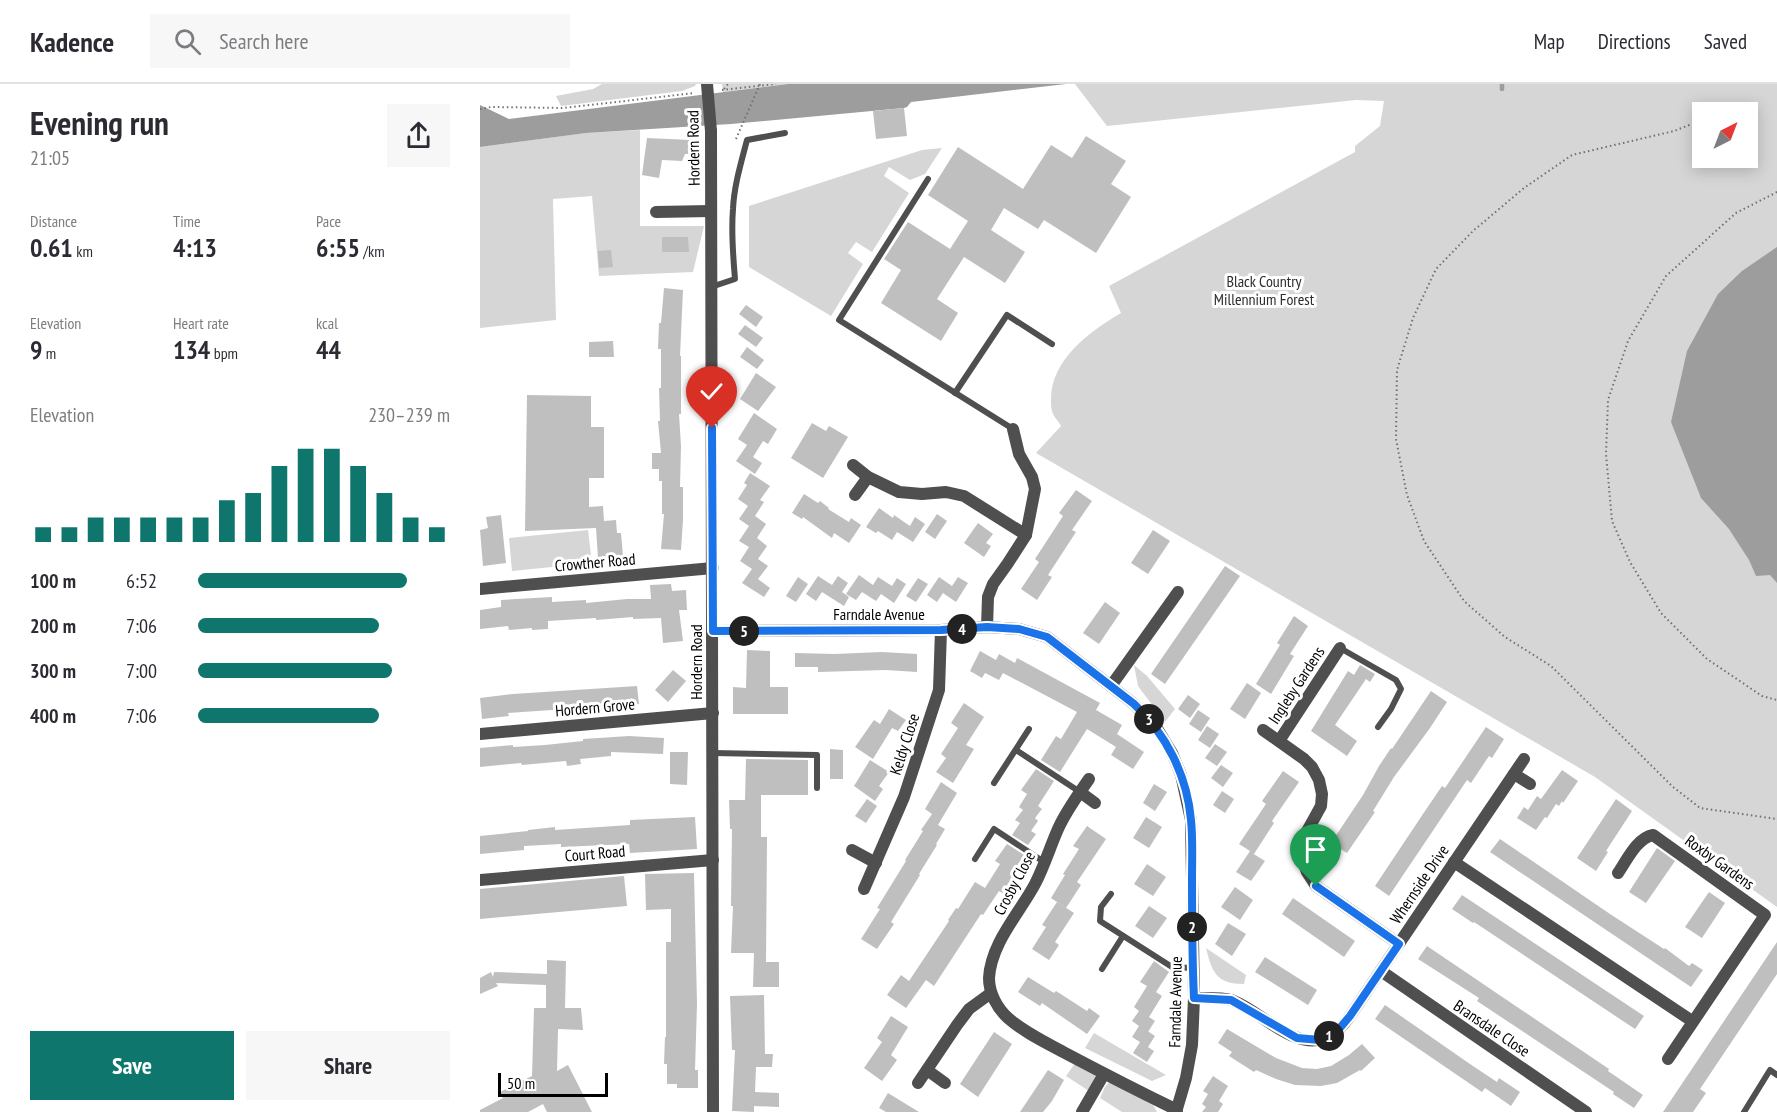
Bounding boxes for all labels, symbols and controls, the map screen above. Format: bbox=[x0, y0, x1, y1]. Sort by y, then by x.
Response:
search box bbox=[150, 14, 570, 68]
text: Kadence bbox=[30, 23, 114, 60]
icon: search bbox=[171, 25, 204, 58]
text: Search here bbox=[219, 27, 309, 55]
text: Map bbox=[1534, 28, 1565, 55]
text: Directions bbox=[1598, 28, 1671, 55]
text: Saved bbox=[1704, 28, 1747, 55]
text: Evening run bbox=[30, 101, 169, 144]
north arrow bbox=[1692, 102, 1758, 168]
map controls bbox=[1692, 102, 1758, 168]
button: share bbox=[387, 104, 450, 167]
street label: Hordern Road bbox=[682, 110, 704, 186]
text: 21:05 bbox=[30, 145, 70, 171]
text: Distance bbox=[30, 211, 77, 231]
text: Time bbox=[173, 211, 201, 231]
text: Pace bbox=[316, 211, 341, 231]
text: 0.61 bbox=[30, 231, 73, 264]
text: 4:13 bbox=[173, 231, 217, 264]
text: 6:55 bbox=[316, 231, 360, 264]
text: km bbox=[73, 241, 93, 261]
text: /km bbox=[360, 241, 385, 261]
park label: Black Country Millennium Forest bbox=[1214, 271, 1315, 309]
text: Elevation bbox=[30, 313, 81, 333]
text: Heart rate bbox=[173, 313, 229, 333]
text: kcal bbox=[316, 313, 338, 333]
text: 9 bbox=[30, 333, 42, 366]
text: 134 bbox=[173, 333, 210, 366]
text: 44 bbox=[316, 333, 341, 366]
text: m bbox=[42, 343, 56, 363]
text: bpm bbox=[210, 343, 238, 363]
pin bbox=[686, 366, 737, 428]
icon: check bbox=[695, 375, 728, 408]
text: Elevation bbox=[30, 402, 94, 428]
text: 230–239 m bbox=[368, 402, 450, 428]
street label: Crowther Road bbox=[554, 549, 636, 575]
text: 100 m bbox=[30, 568, 76, 594]
text: 6:52 bbox=[126, 568, 157, 594]
street label: Farndale Avenue bbox=[833, 604, 925, 624]
text: 200 m bbox=[30, 613, 76, 639]
text: 7:06 bbox=[126, 613, 157, 639]
pin: 4 bbox=[947, 614, 977, 644]
pin: 5 bbox=[729, 616, 759, 646]
text: 4 bbox=[958, 619, 966, 639]
text: 5 bbox=[740, 621, 748, 641]
street label: Hordern Road bbox=[686, 624, 706, 700]
street label: Ingleby Gardens bbox=[1264, 643, 1328, 727]
text: 300 m bbox=[30, 658, 76, 684]
text: 7:00 bbox=[126, 658, 157, 684]
street label: Hordern Grove bbox=[554, 694, 636, 720]
text: 400 m bbox=[30, 703, 76, 729]
text: 7:06 bbox=[126, 703, 157, 729]
pin: 3 bbox=[1134, 704, 1164, 734]
text: 3 bbox=[1145, 709, 1153, 729]
street label: Keldy Close bbox=[885, 711, 923, 777]
pin bbox=[1290, 824, 1341, 886]
street label: Roxby Gardens bbox=[1682, 830, 1758, 894]
icon: arrive bbox=[1299, 833, 1332, 866]
street label: Court Road bbox=[564, 840, 626, 866]
street label: Whernside Drive bbox=[1385, 841, 1453, 927]
street label: Crosby Close bbox=[989, 848, 1039, 918]
pin: 2 bbox=[1177, 912, 1207, 942]
text: 2 bbox=[1188, 917, 1196, 937]
street label: Farndale Avenue bbox=[1164, 956, 1186, 1048]
street label: Bransdale Close bbox=[1450, 995, 1534, 1061]
pin: 1 bbox=[1314, 1021, 1344, 1051]
text: 1 bbox=[1325, 1026, 1333, 1046]
button: Save bbox=[30, 1031, 234, 1100]
button: Share bbox=[246, 1031, 450, 1100]
scale bar bbox=[498, 1070, 608, 1098]
text: 50 m bbox=[507, 1073, 535, 1093]

